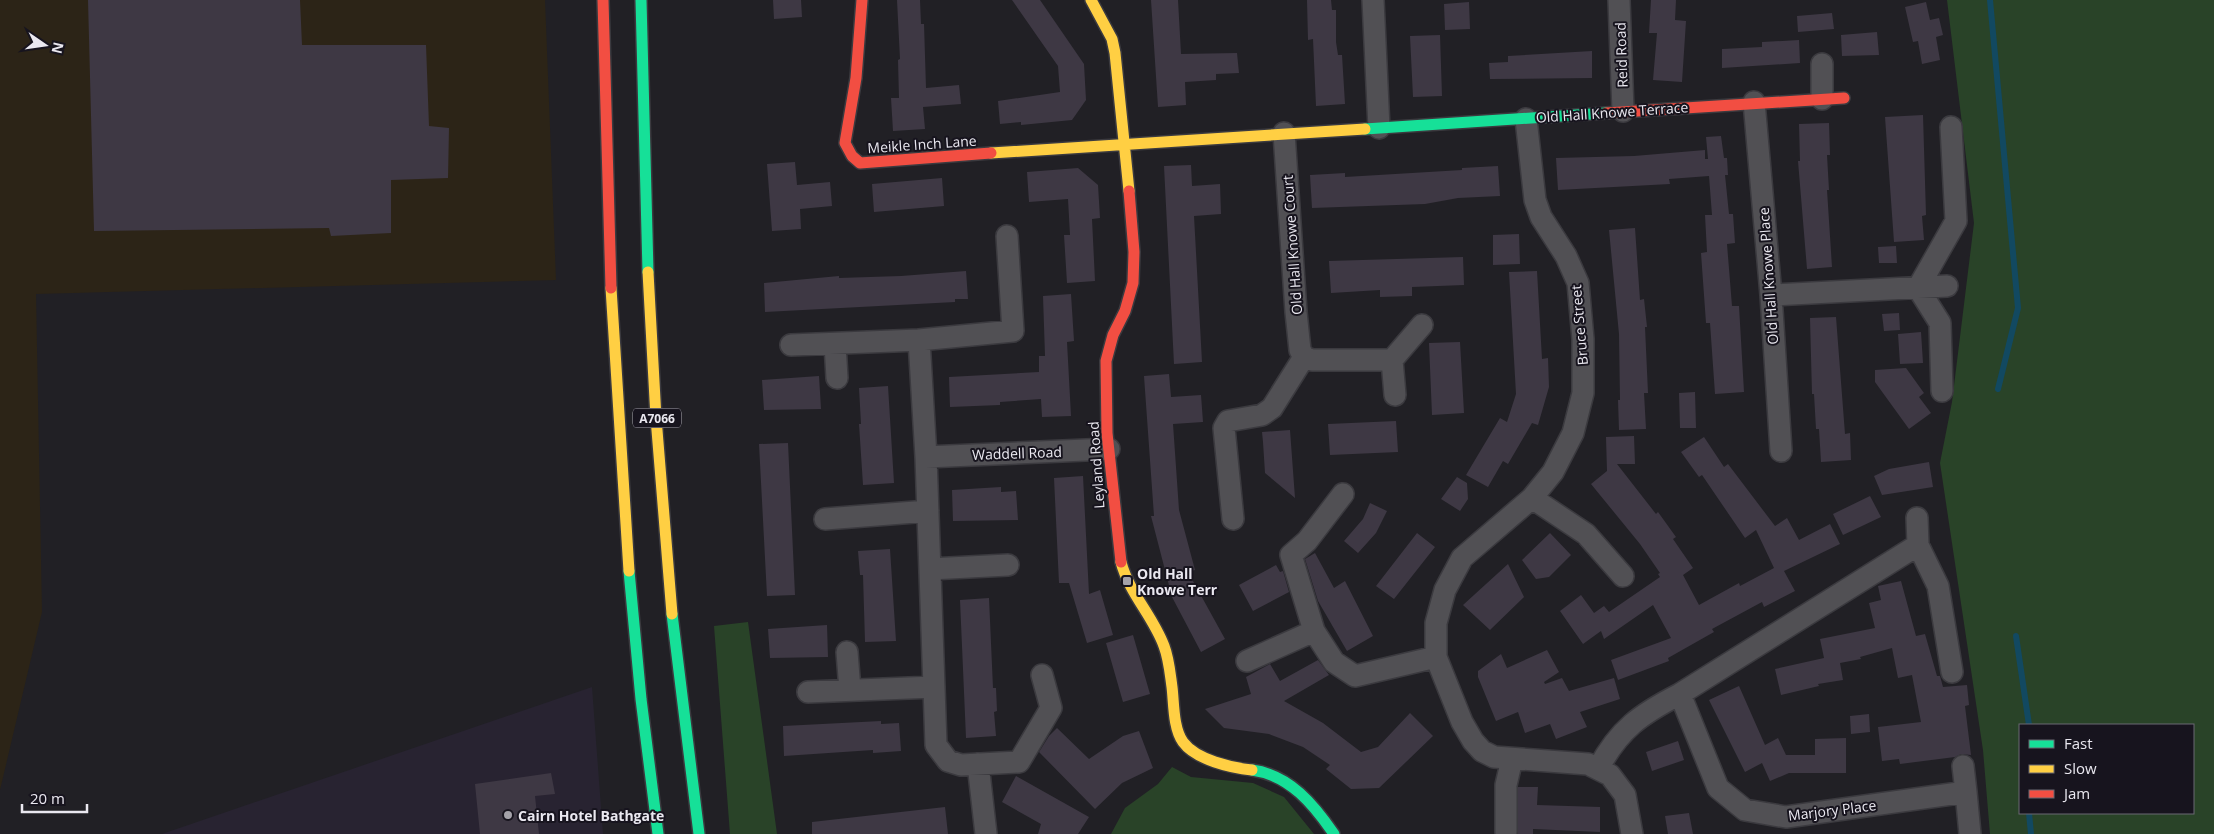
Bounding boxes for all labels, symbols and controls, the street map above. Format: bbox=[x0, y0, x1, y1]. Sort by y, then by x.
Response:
north arrow bbox=[20, 20, 70, 70]
street label: Reid Road bbox=[1610, 22, 1632, 88]
text: N bbox=[48, 40, 69, 56]
street label: Old Hall Knowe Terrace bbox=[1535, 97, 1689, 127]
street label: Meikle Inch Lane bbox=[867, 131, 977, 157]
street label: Old Hall Knowe Court bbox=[1278, 175, 1306, 315]
street label: Old Hall Knowe Place bbox=[1754, 207, 1782, 345]
street label: Bruce Street bbox=[1566, 284, 1592, 366]
road number: A7066 bbox=[633, 408, 681, 428]
street label: Leyland Road bbox=[1083, 421, 1109, 509]
street label: Waddell Road bbox=[972, 442, 1062, 464]
place label: Old Hall Knowe Terr bbox=[1137, 564, 1218, 599]
marker: Old Hall Knowe Terr bbox=[1121, 575, 1133, 587]
legend bbox=[2019, 724, 2194, 814]
text: Fast bbox=[2064, 733, 2093, 753]
text: Slow bbox=[2064, 758, 2097, 778]
scale bar bbox=[22, 782, 88, 814]
text: Jam bbox=[2062, 783, 2090, 803]
text: 20 m bbox=[30, 788, 65, 808]
street label: Marjory Place bbox=[1787, 795, 1877, 825]
place label: Cairn Hotel Bathgate bbox=[518, 806, 664, 825]
marker: Cairn Hotel Bathgate bbox=[502, 809, 514, 821]

